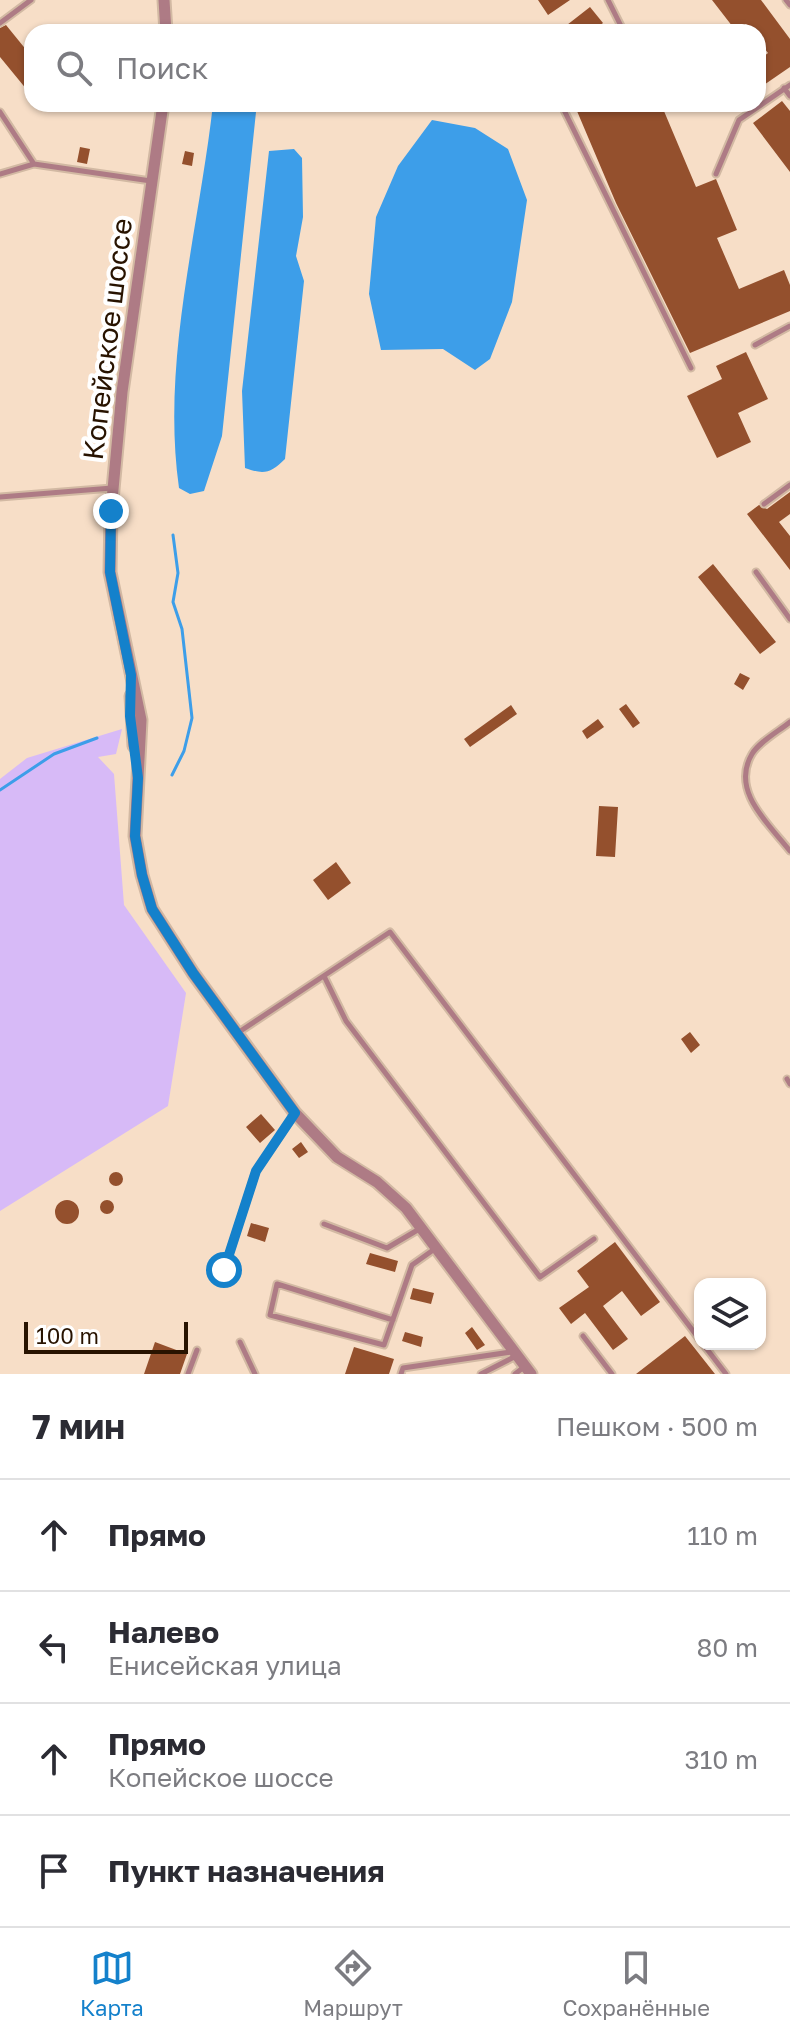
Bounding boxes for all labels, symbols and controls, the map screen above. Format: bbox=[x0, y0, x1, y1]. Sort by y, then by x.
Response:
search box bbox=[24, 24, 766, 112]
icon: search bbox=[52, 46, 96, 90]
text: Поиск bbox=[116, 50, 208, 86]
street label: Копейское шоссе bbox=[76, 216, 138, 462]
route end bbox=[93, 493, 129, 529]
route start bbox=[206, 1252, 242, 1288]
map controls bbox=[694, 1278, 766, 1350]
button: layers bbox=[694, 1278, 766, 1350]
scale bar bbox=[24, 1318, 188, 1354]
text: 100 m bbox=[36, 1322, 99, 1349]
text: 7 мин bbox=[32, 1406, 125, 1446]
text: Пешком · 500 m bbox=[556, 1411, 758, 1442]
icon: ahead bbox=[32, 1513, 76, 1557]
text: Прямо bbox=[108, 1517, 206, 1553]
text: 110 m bbox=[687, 1520, 758, 1551]
text: Налево bbox=[108, 1614, 219, 1650]
icon: left bbox=[32, 1625, 76, 1669]
text: 80 m bbox=[697, 1632, 758, 1663]
text: Енисейская улица bbox=[108, 1650, 342, 1681]
text: Прямо bbox=[108, 1726, 206, 1762]
icon: ahead bbox=[32, 1737, 76, 1781]
text: 310 m bbox=[685, 1744, 758, 1775]
text: Копейское шоссе bbox=[108, 1762, 334, 1793]
icon: arrive bbox=[32, 1849, 76, 1893]
text: Пункт назначения bbox=[108, 1853, 385, 1889]
tab: Карта bbox=[80, 1946, 144, 2021]
tab: Маршрут bbox=[303, 1946, 403, 2021]
tab: Сохранённые bbox=[562, 1946, 710, 2021]

